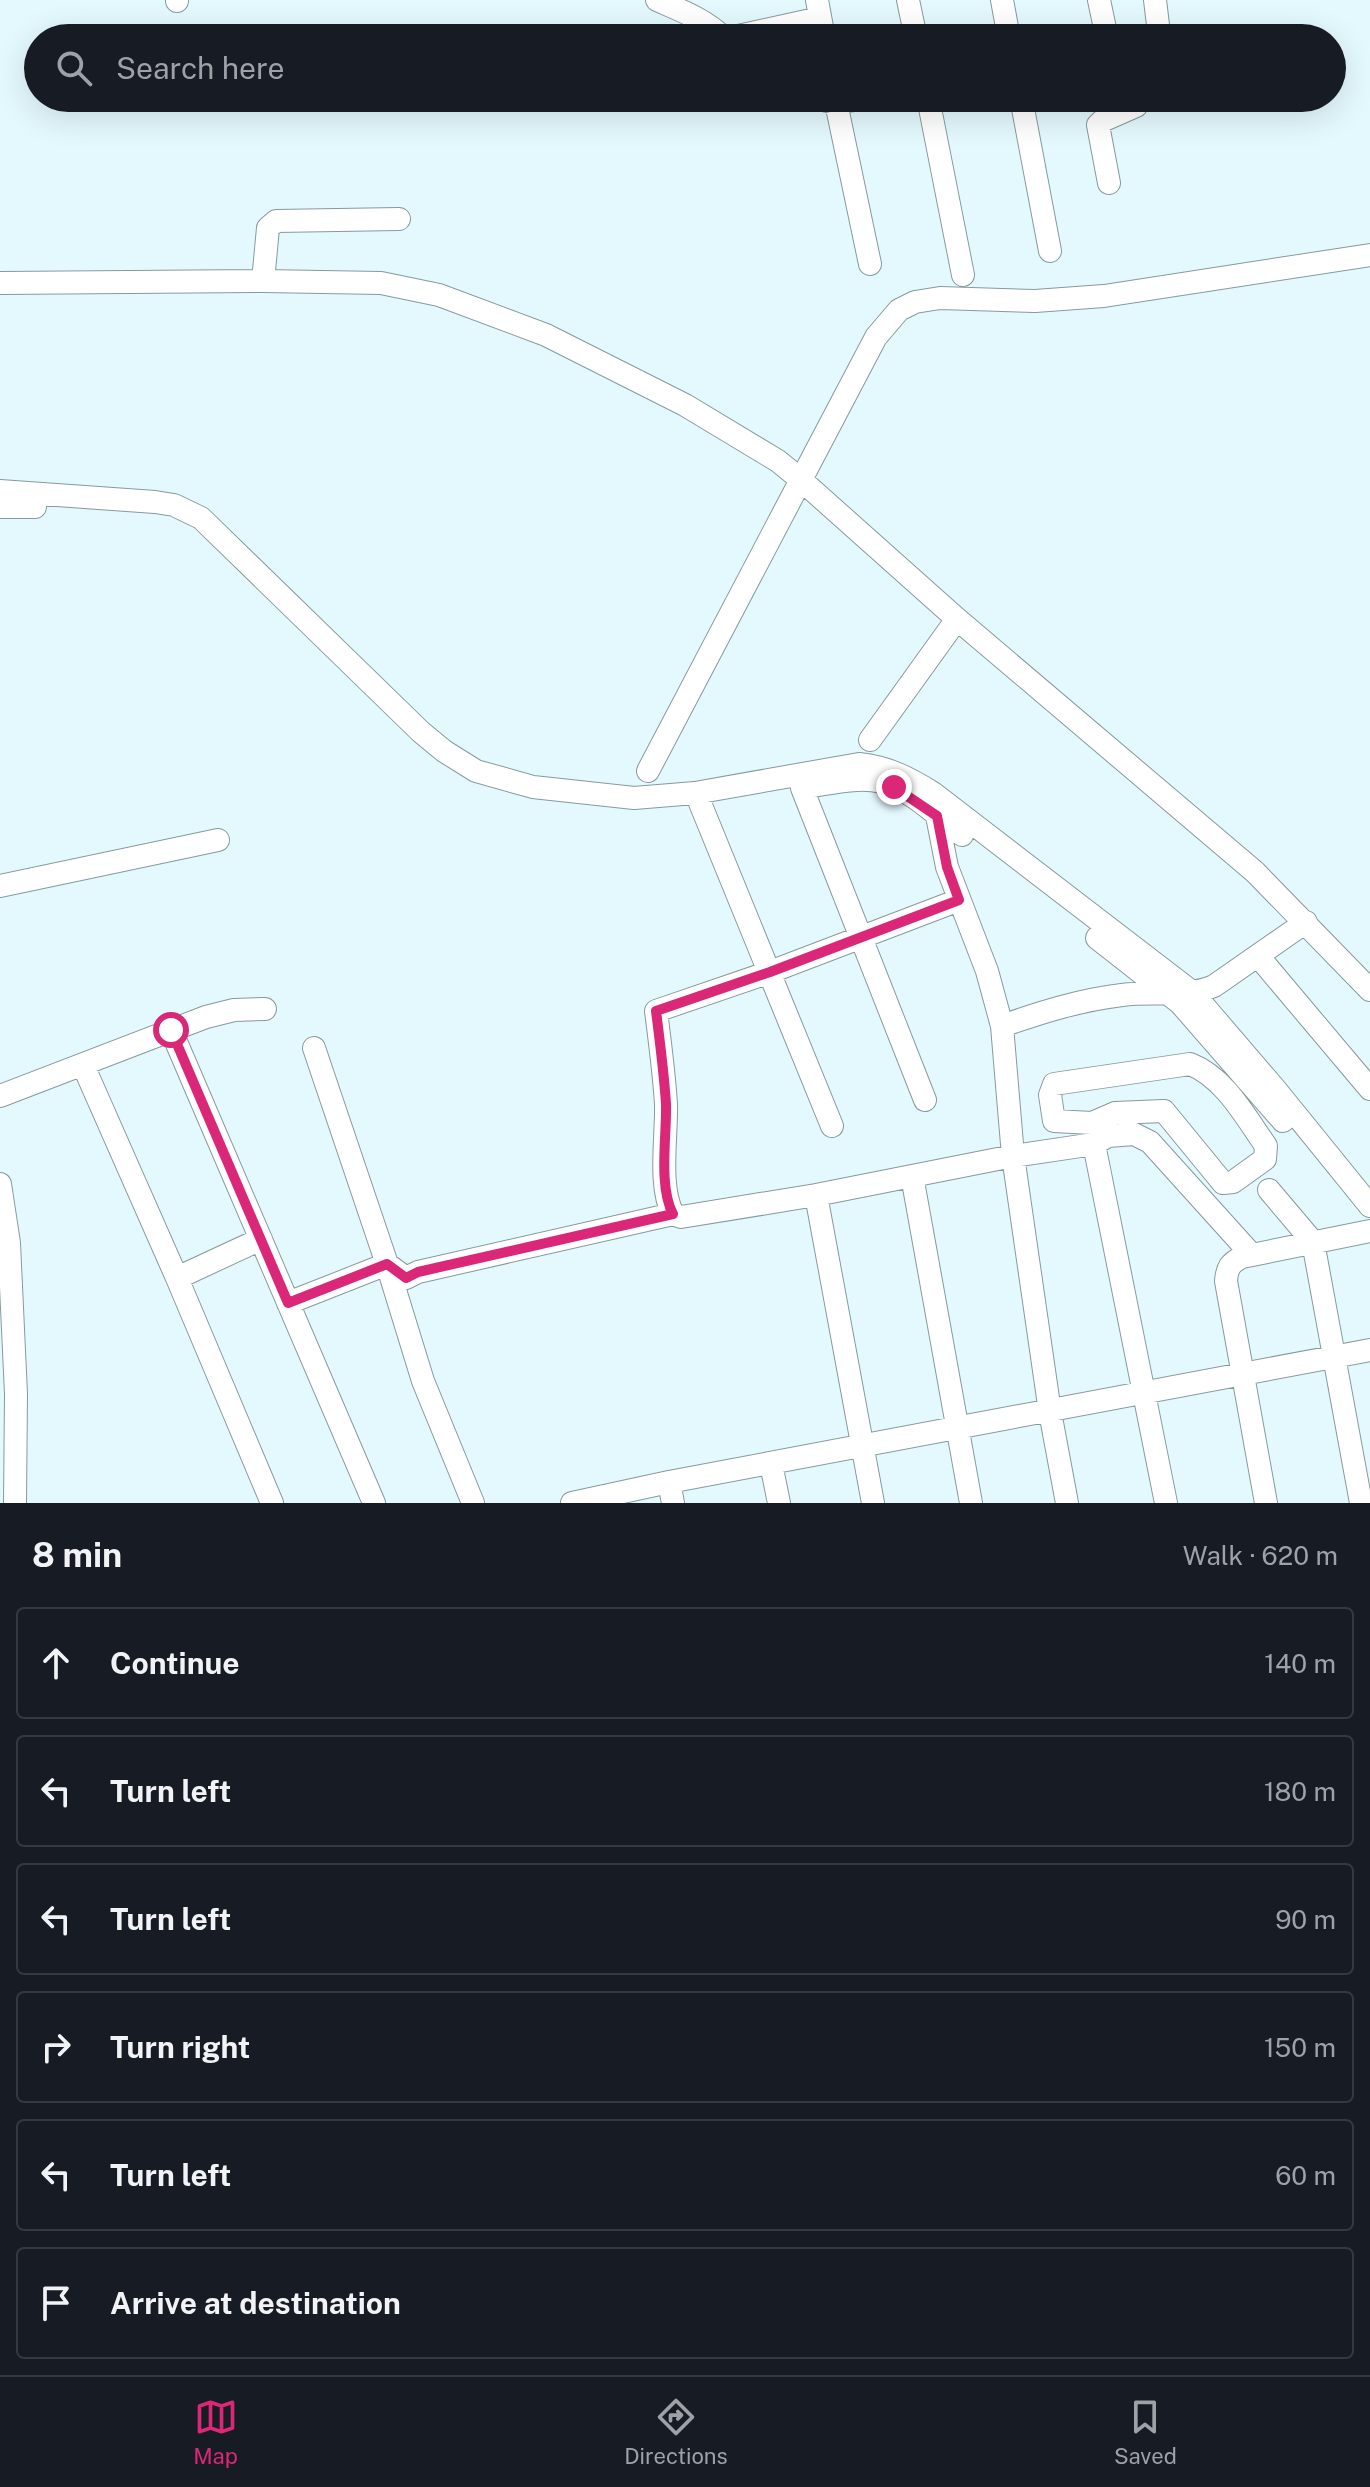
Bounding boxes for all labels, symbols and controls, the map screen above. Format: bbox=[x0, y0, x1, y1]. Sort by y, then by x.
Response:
search box bbox=[24, 24, 1346, 112]
icon: search bbox=[52, 46, 96, 90]
text: Search here bbox=[116, 50, 284, 86]
route end bbox=[876, 769, 912, 805]
route start bbox=[153, 1012, 189, 1048]
text: 8 min bbox=[32, 1535, 122, 1575]
text: Walk · 620 m bbox=[1183, 1540, 1338, 1571]
icon: ahead bbox=[34, 1641, 78, 1685]
text: Continue bbox=[110, 1645, 240, 1681]
text: 140 m bbox=[1264, 1648, 1336, 1679]
icon: left bbox=[34, 1769, 78, 1813]
text: Turn left bbox=[110, 1773, 231, 1809]
text: 180 m bbox=[1264, 1776, 1336, 1807]
icon: left bbox=[34, 1897, 78, 1941]
text: Turn left bbox=[110, 1901, 231, 1937]
text: 90 m bbox=[1275, 1904, 1336, 1935]
icon: right bbox=[34, 2025, 78, 2069]
text: Turn right bbox=[110, 2029, 250, 2065]
text: 150 m bbox=[1264, 2032, 1336, 2063]
icon: left bbox=[34, 2153, 78, 2197]
text: Turn left bbox=[110, 2157, 231, 2193]
text: 60 m bbox=[1275, 2160, 1336, 2191]
icon: arrive bbox=[34, 2281, 78, 2325]
text: Arrive at destination bbox=[110, 2285, 401, 2321]
tab: Map bbox=[193, 2395, 238, 2469]
tab: Directions bbox=[624, 2395, 728, 2469]
tab: Saved bbox=[1114, 2395, 1177, 2469]

